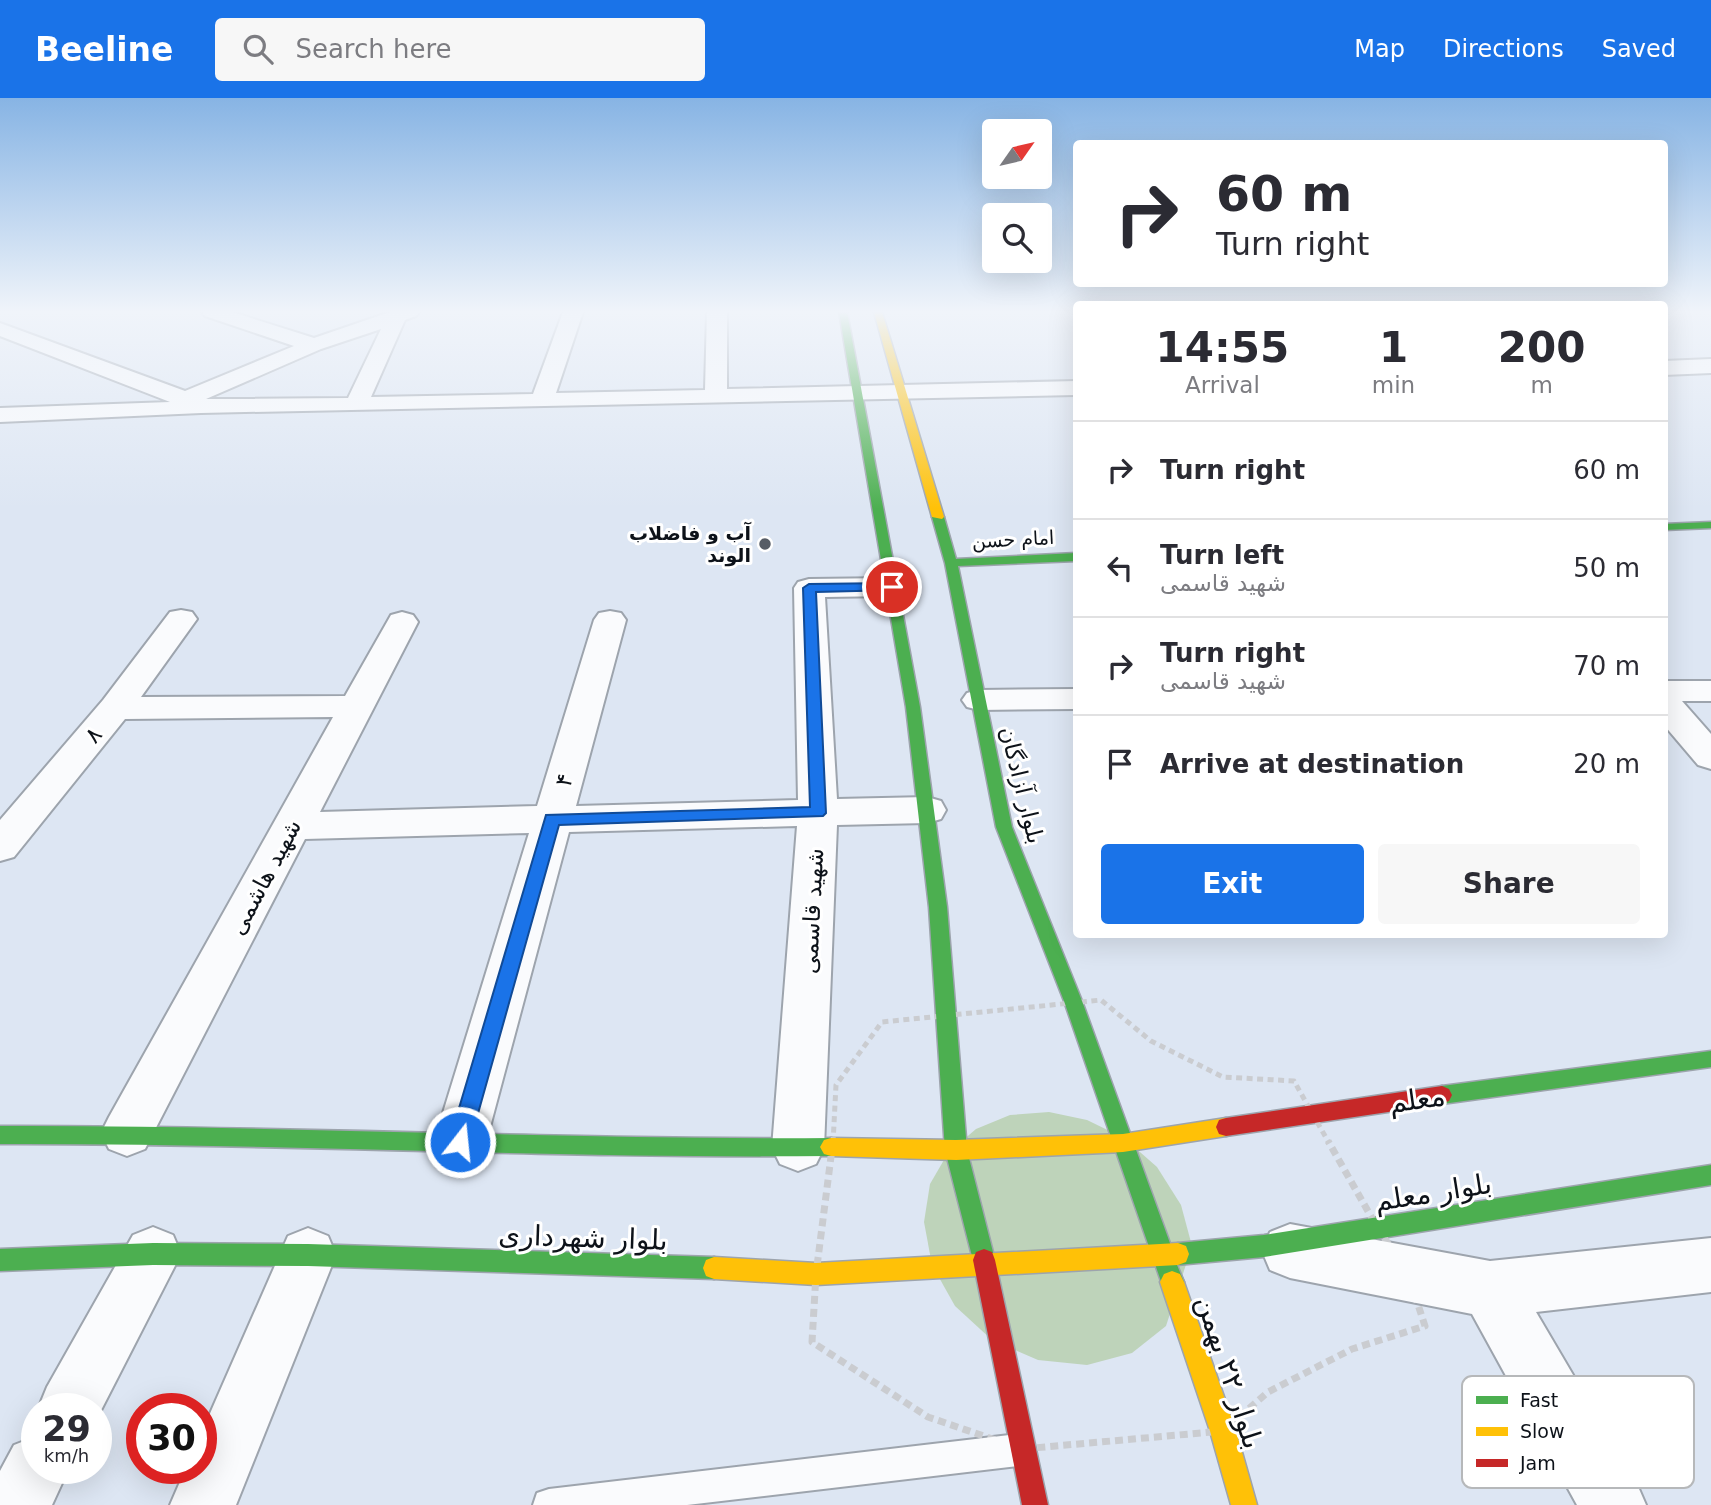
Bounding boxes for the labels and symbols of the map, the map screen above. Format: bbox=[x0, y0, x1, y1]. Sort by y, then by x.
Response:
north arrow bbox=[982, 119, 1052, 189]
place label: آب و فاضلاب الوند bbox=[629, 521, 751, 567]
street label: امام حسن bbox=[971, 526, 1055, 553]
marker: آب و فاضلاب الوند bbox=[757, 536, 773, 552]
pin bbox=[862, 557, 922, 617]
street label: ۸ bbox=[79, 722, 107, 748]
street label: بلوار آزادگان bbox=[994, 724, 1050, 846]
street label: ۴ bbox=[550, 770, 578, 790]
street label: شهید هاشمی bbox=[224, 815, 307, 940]
street label: شهید قاسمی bbox=[796, 847, 829, 975]
street label: معلم bbox=[1387, 1079, 1447, 1120]
position arrow bbox=[423, 1105, 497, 1179]
street label: بلوار معلم bbox=[1372, 1167, 1494, 1218]
street label: بلوار شهرداری bbox=[498, 1218, 668, 1257]
street label: بلوار ۲۲ بهمن bbox=[1189, 1291, 1270, 1453]
legend bbox=[1462, 1376, 1694, 1488]
text: Fast bbox=[1520, 1389, 1558, 1411]
speed limit sign: 30 bbox=[126, 1393, 217, 1484]
text: Slow bbox=[1520, 1420, 1565, 1442]
text: Jam bbox=[1519, 1452, 1556, 1474]

